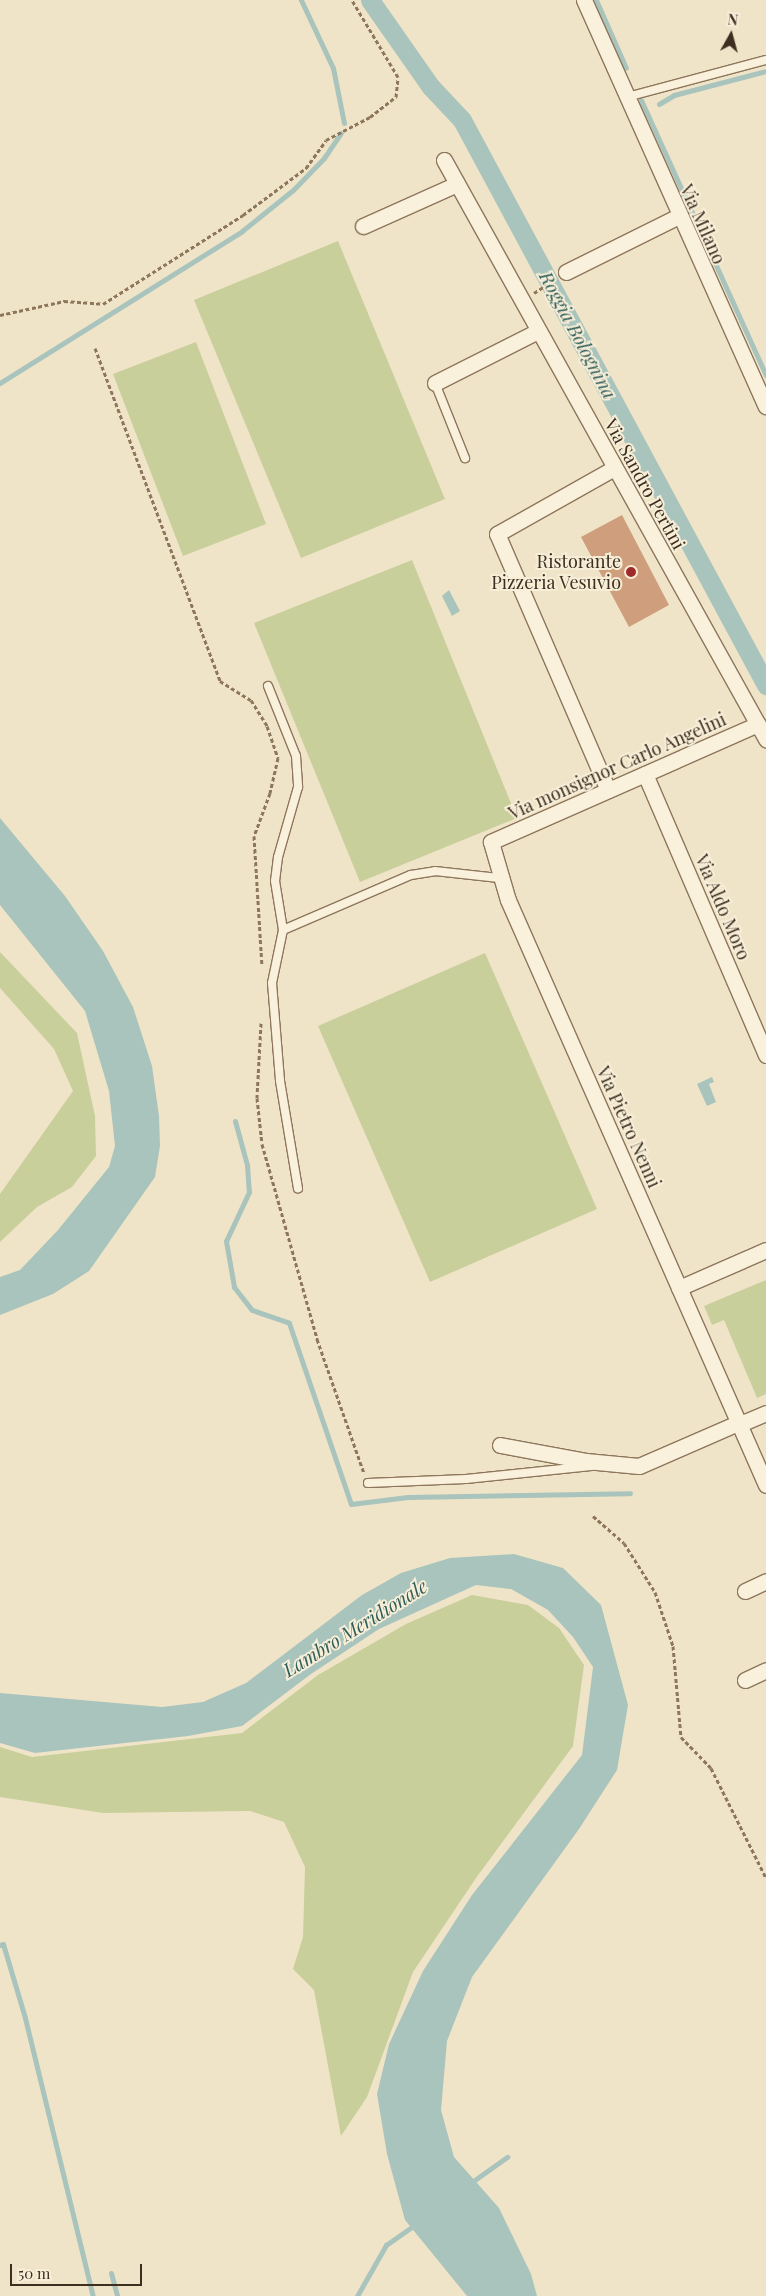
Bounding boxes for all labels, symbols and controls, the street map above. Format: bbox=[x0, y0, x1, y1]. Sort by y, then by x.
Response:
north arrow bbox=[706, 10, 756, 60]
text: N bbox=[727, 10, 739, 30]
street label: Via Milano bbox=[676, 181, 730, 267]
water label: Roggia Bolognina bbox=[535, 267, 621, 403]
street label: Via Sandro Pertini bbox=[600, 415, 690, 553]
place label: Ristorante Pizzeria Vesuvio bbox=[490, 551, 621, 594]
marker: Ristorante Pizzeria Vesuvio bbox=[625, 566, 637, 578]
street label: Via monsignor Carlo Angelini bbox=[504, 708, 730, 824]
street label: Via Aldo Moro bbox=[691, 851, 755, 963]
street label: Via Pietro Nenni bbox=[592, 1063, 666, 1191]
water label: Lambro Meridionale bbox=[279, 1574, 431, 1682]
scale bar bbox=[12, 2254, 145, 2286]
text: 50 m bbox=[18, 2263, 50, 2283]

